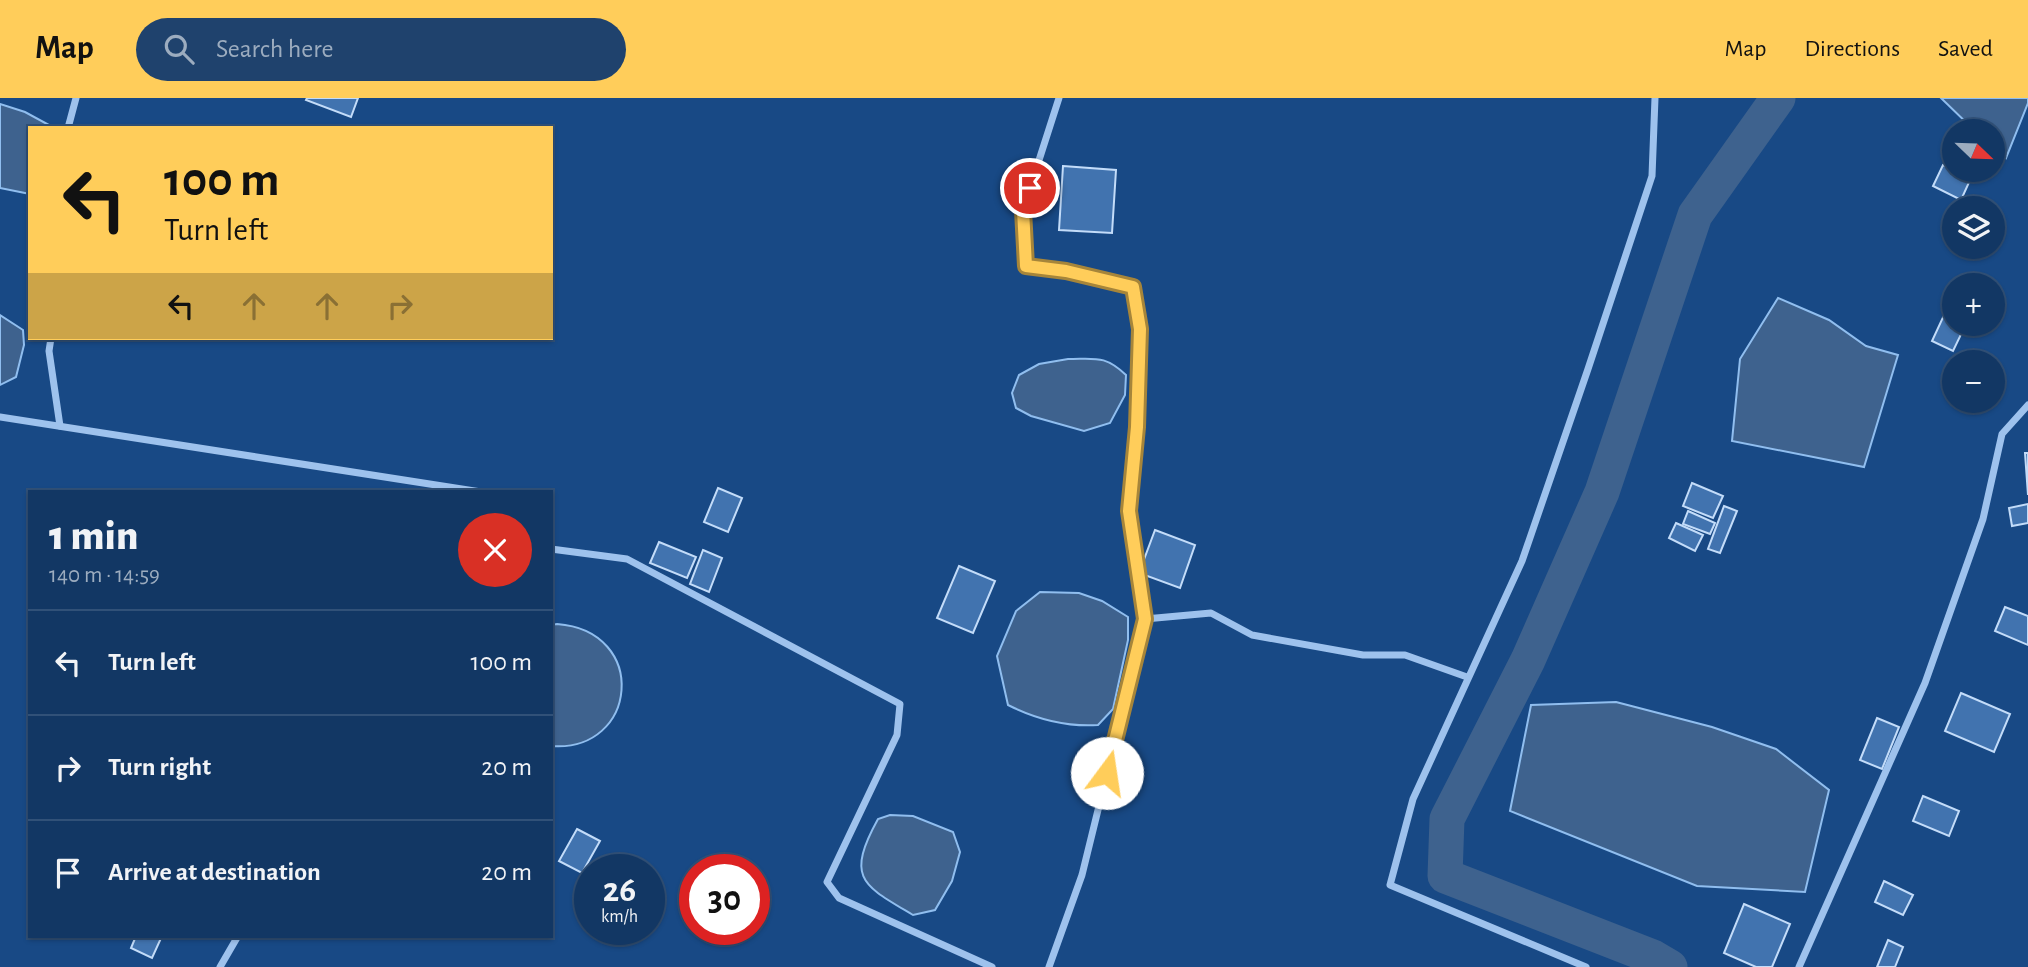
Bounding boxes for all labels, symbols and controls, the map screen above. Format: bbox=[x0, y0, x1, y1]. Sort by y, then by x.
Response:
search box bbox=[136, 18, 626, 81]
icon: search bbox=[160, 30, 198, 68]
text: Map bbox=[35, 32, 94, 65]
text: Search here bbox=[216, 36, 334, 62]
text: Map bbox=[1724, 37, 1766, 61]
text: Directions bbox=[1804, 37, 1900, 61]
text: Saved bbox=[1938, 37, 1993, 61]
north arrow bbox=[1942, 119, 2006, 182]
map controls bbox=[1942, 119, 2005, 413]
icon: left bbox=[49, 154, 140, 245]
text: 100 m bbox=[164, 156, 280, 205]
pin bbox=[1000, 158, 1060, 218]
icon: arrive bbox=[1011, 169, 1049, 207]
button: layers bbox=[1942, 196, 2005, 259]
text: Turn left bbox=[164, 214, 268, 246]
button: + bbox=[1942, 273, 2005, 336]
icon: left bbox=[162, 287, 200, 325]
icon: ahead bbox=[235, 287, 273, 325]
icon: ahead bbox=[308, 287, 346, 325]
icon: right bbox=[381, 287, 419, 325]
button: − bbox=[1942, 350, 2005, 413]
button: close bbox=[458, 513, 532, 587]
text: 1 min bbox=[49, 515, 138, 557]
text: 140 m · 14:59 bbox=[49, 564, 160, 587]
icon: left bbox=[49, 644, 87, 682]
text: Turn left bbox=[108, 649, 196, 675]
text: 100 m bbox=[471, 649, 532, 675]
position arrow bbox=[1070, 736, 1144, 810]
icon: right bbox=[49, 749, 87, 787]
text: Turn right bbox=[108, 754, 211, 780]
text: 20 m bbox=[481, 754, 532, 780]
icon: arrive bbox=[49, 854, 87, 892]
speed limit sign: 30 bbox=[679, 854, 770, 945]
text: Arrive at destination bbox=[108, 859, 321, 885]
text: 20 m bbox=[481, 859, 532, 885]
text: 26 bbox=[603, 873, 636, 908]
text: km/h bbox=[601, 908, 638, 926]

